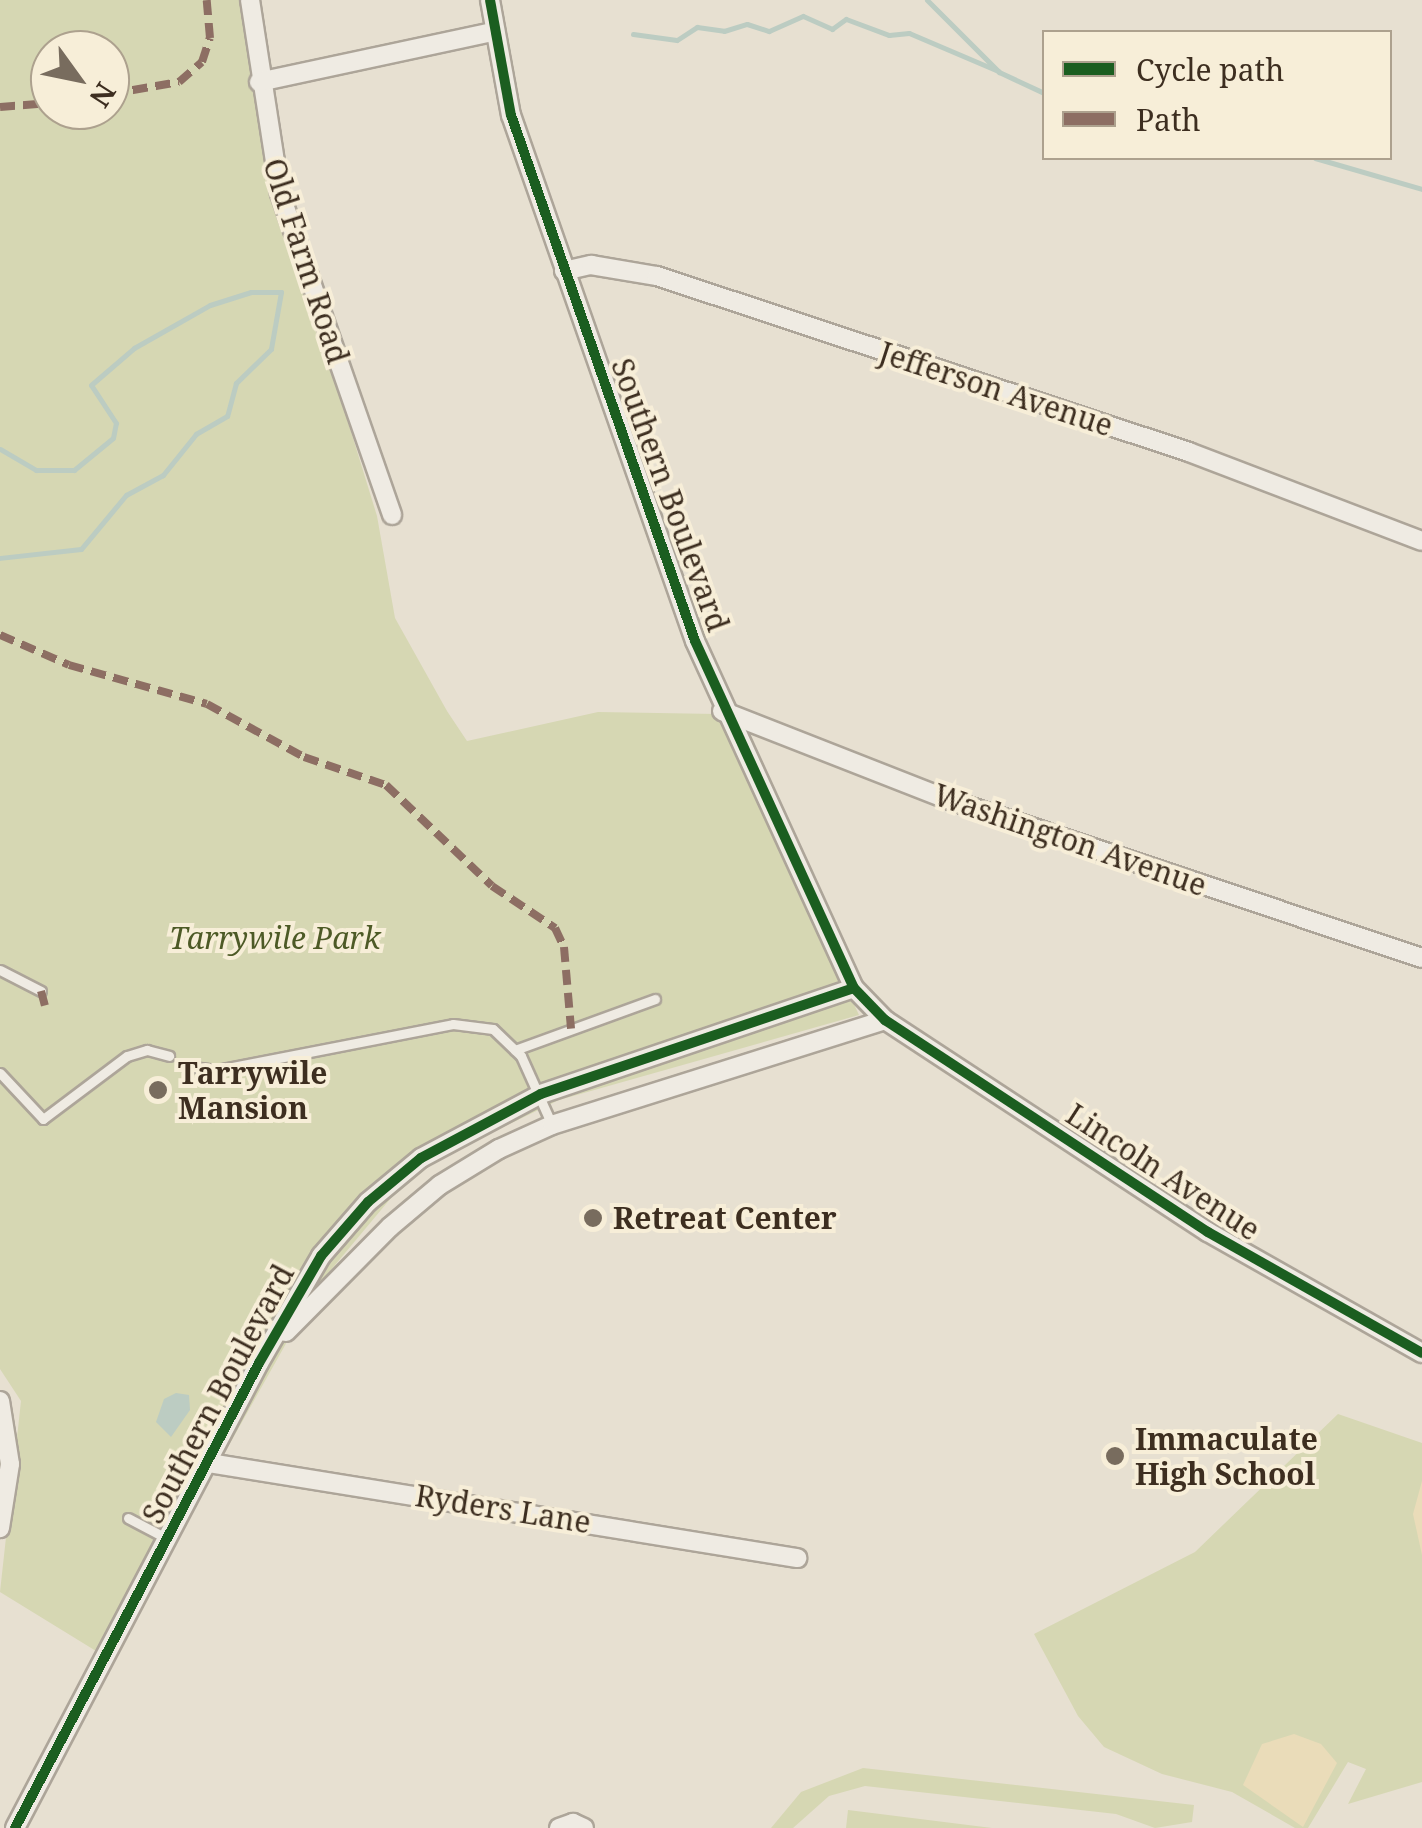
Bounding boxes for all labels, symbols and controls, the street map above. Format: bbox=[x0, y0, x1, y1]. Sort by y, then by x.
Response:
north arrow bbox=[30, 30, 130, 130]
legend bbox=[1042, 30, 1392, 160]
text: Cycle path bbox=[1136, 49, 1284, 90]
text: N bbox=[82, 76, 125, 115]
text: Path bbox=[1136, 99, 1201, 140]
street label: Old Farm Road bbox=[256, 154, 356, 368]
street label: Jefferson Avenue bbox=[875, 334, 1117, 444]
street label: Southern Boulevard bbox=[604, 354, 736, 636]
street label: Washington Avenue bbox=[929, 776, 1211, 904]
park label: Tarrywile Park bbox=[169, 920, 381, 956]
place label: Tarrywile Mansion bbox=[178, 1055, 327, 1126]
marker: Tarrywile Mansion bbox=[147, 1079, 169, 1101]
street label: Lincoln Avenue bbox=[1060, 1096, 1266, 1248]
place label: Retreat Center bbox=[613, 1200, 837, 1236]
marker: Retreat Center bbox=[582, 1207, 604, 1229]
street label: Southern Boulevard bbox=[135, 1259, 301, 1529]
place label: Immaculate High School bbox=[1135, 1421, 1318, 1492]
marker: Immaculate High School bbox=[1104, 1445, 1126, 1467]
street label: Ryders Lane bbox=[413, 1477, 593, 1541]

